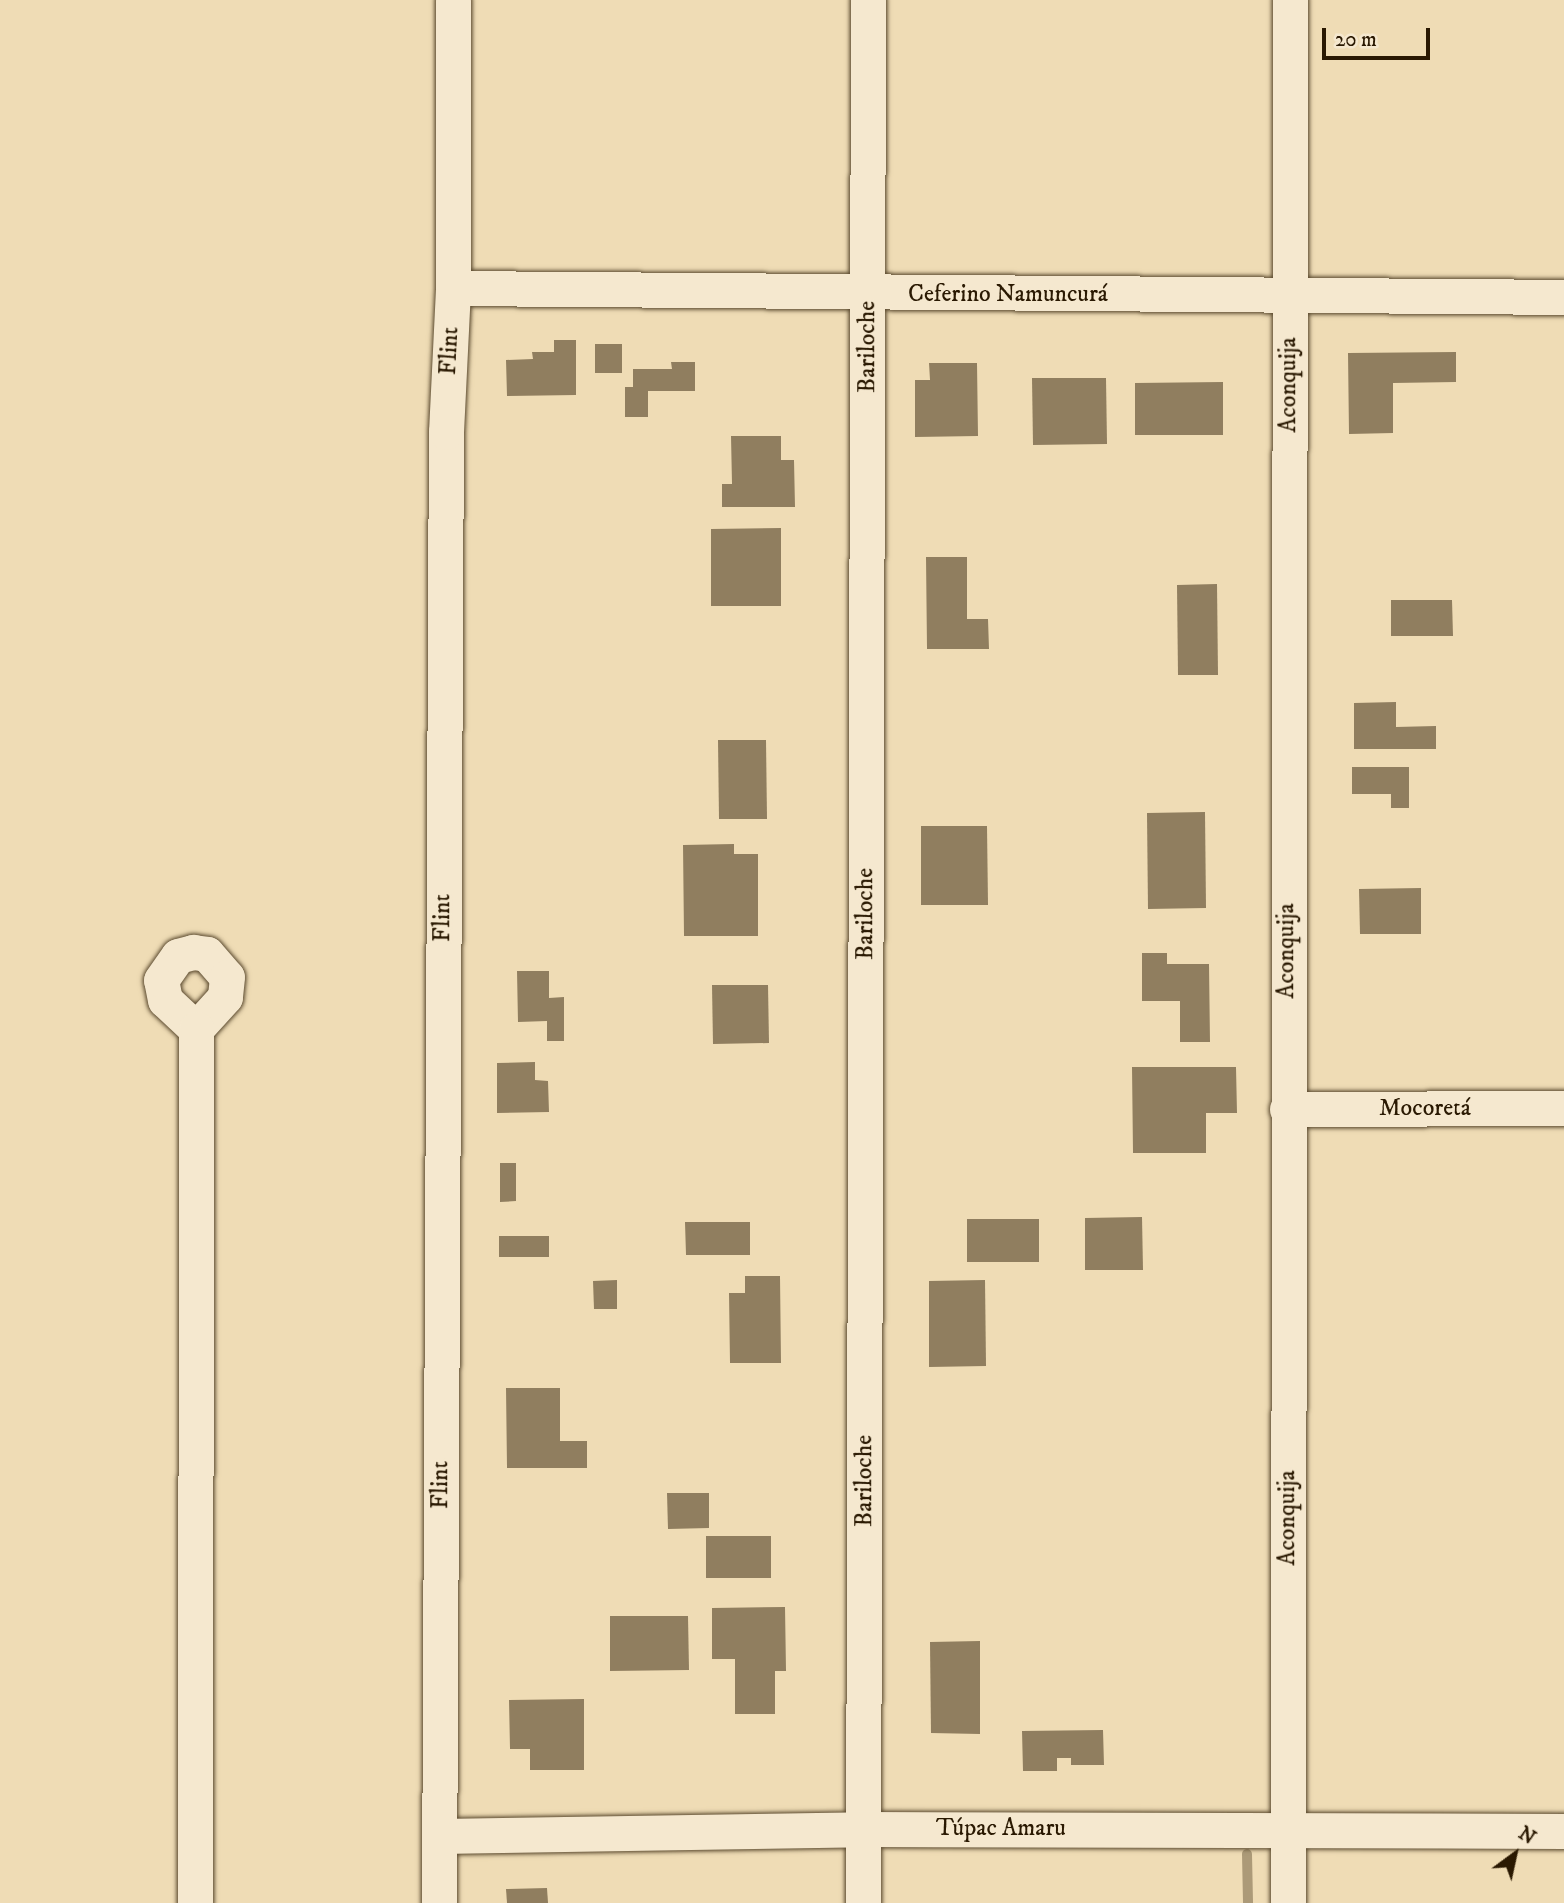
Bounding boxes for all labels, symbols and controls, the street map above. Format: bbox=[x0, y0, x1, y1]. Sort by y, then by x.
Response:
scale bar bbox=[1326, 14, 1434, 58]
text: 20 m bbox=[1335, 27, 1377, 53]
street label: Ceferino Namuncurá bbox=[908, 281, 1108, 309]
street label: Bariloche bbox=[854, 301, 882, 393]
street label: Flint bbox=[434, 326, 466, 376]
street label: Aconquija bbox=[1275, 337, 1303, 433]
street label: Bariloche bbox=[852, 868, 880, 960]
street label: Flint bbox=[429, 894, 457, 942]
street label: Aconquija bbox=[1273, 903, 1301, 999]
street label: Mocoretá bbox=[1379, 1095, 1471, 1123]
street label: Bariloche bbox=[851, 1435, 879, 1527]
street label: Flint bbox=[427, 1461, 455, 1509]
street label: Aconquija bbox=[1274, 1470, 1302, 1566]
street label: Túpac Amaru bbox=[936, 1815, 1066, 1843]
north arrow bbox=[1480, 1819, 1550, 1889]
text: N bbox=[1514, 1822, 1540, 1850]

